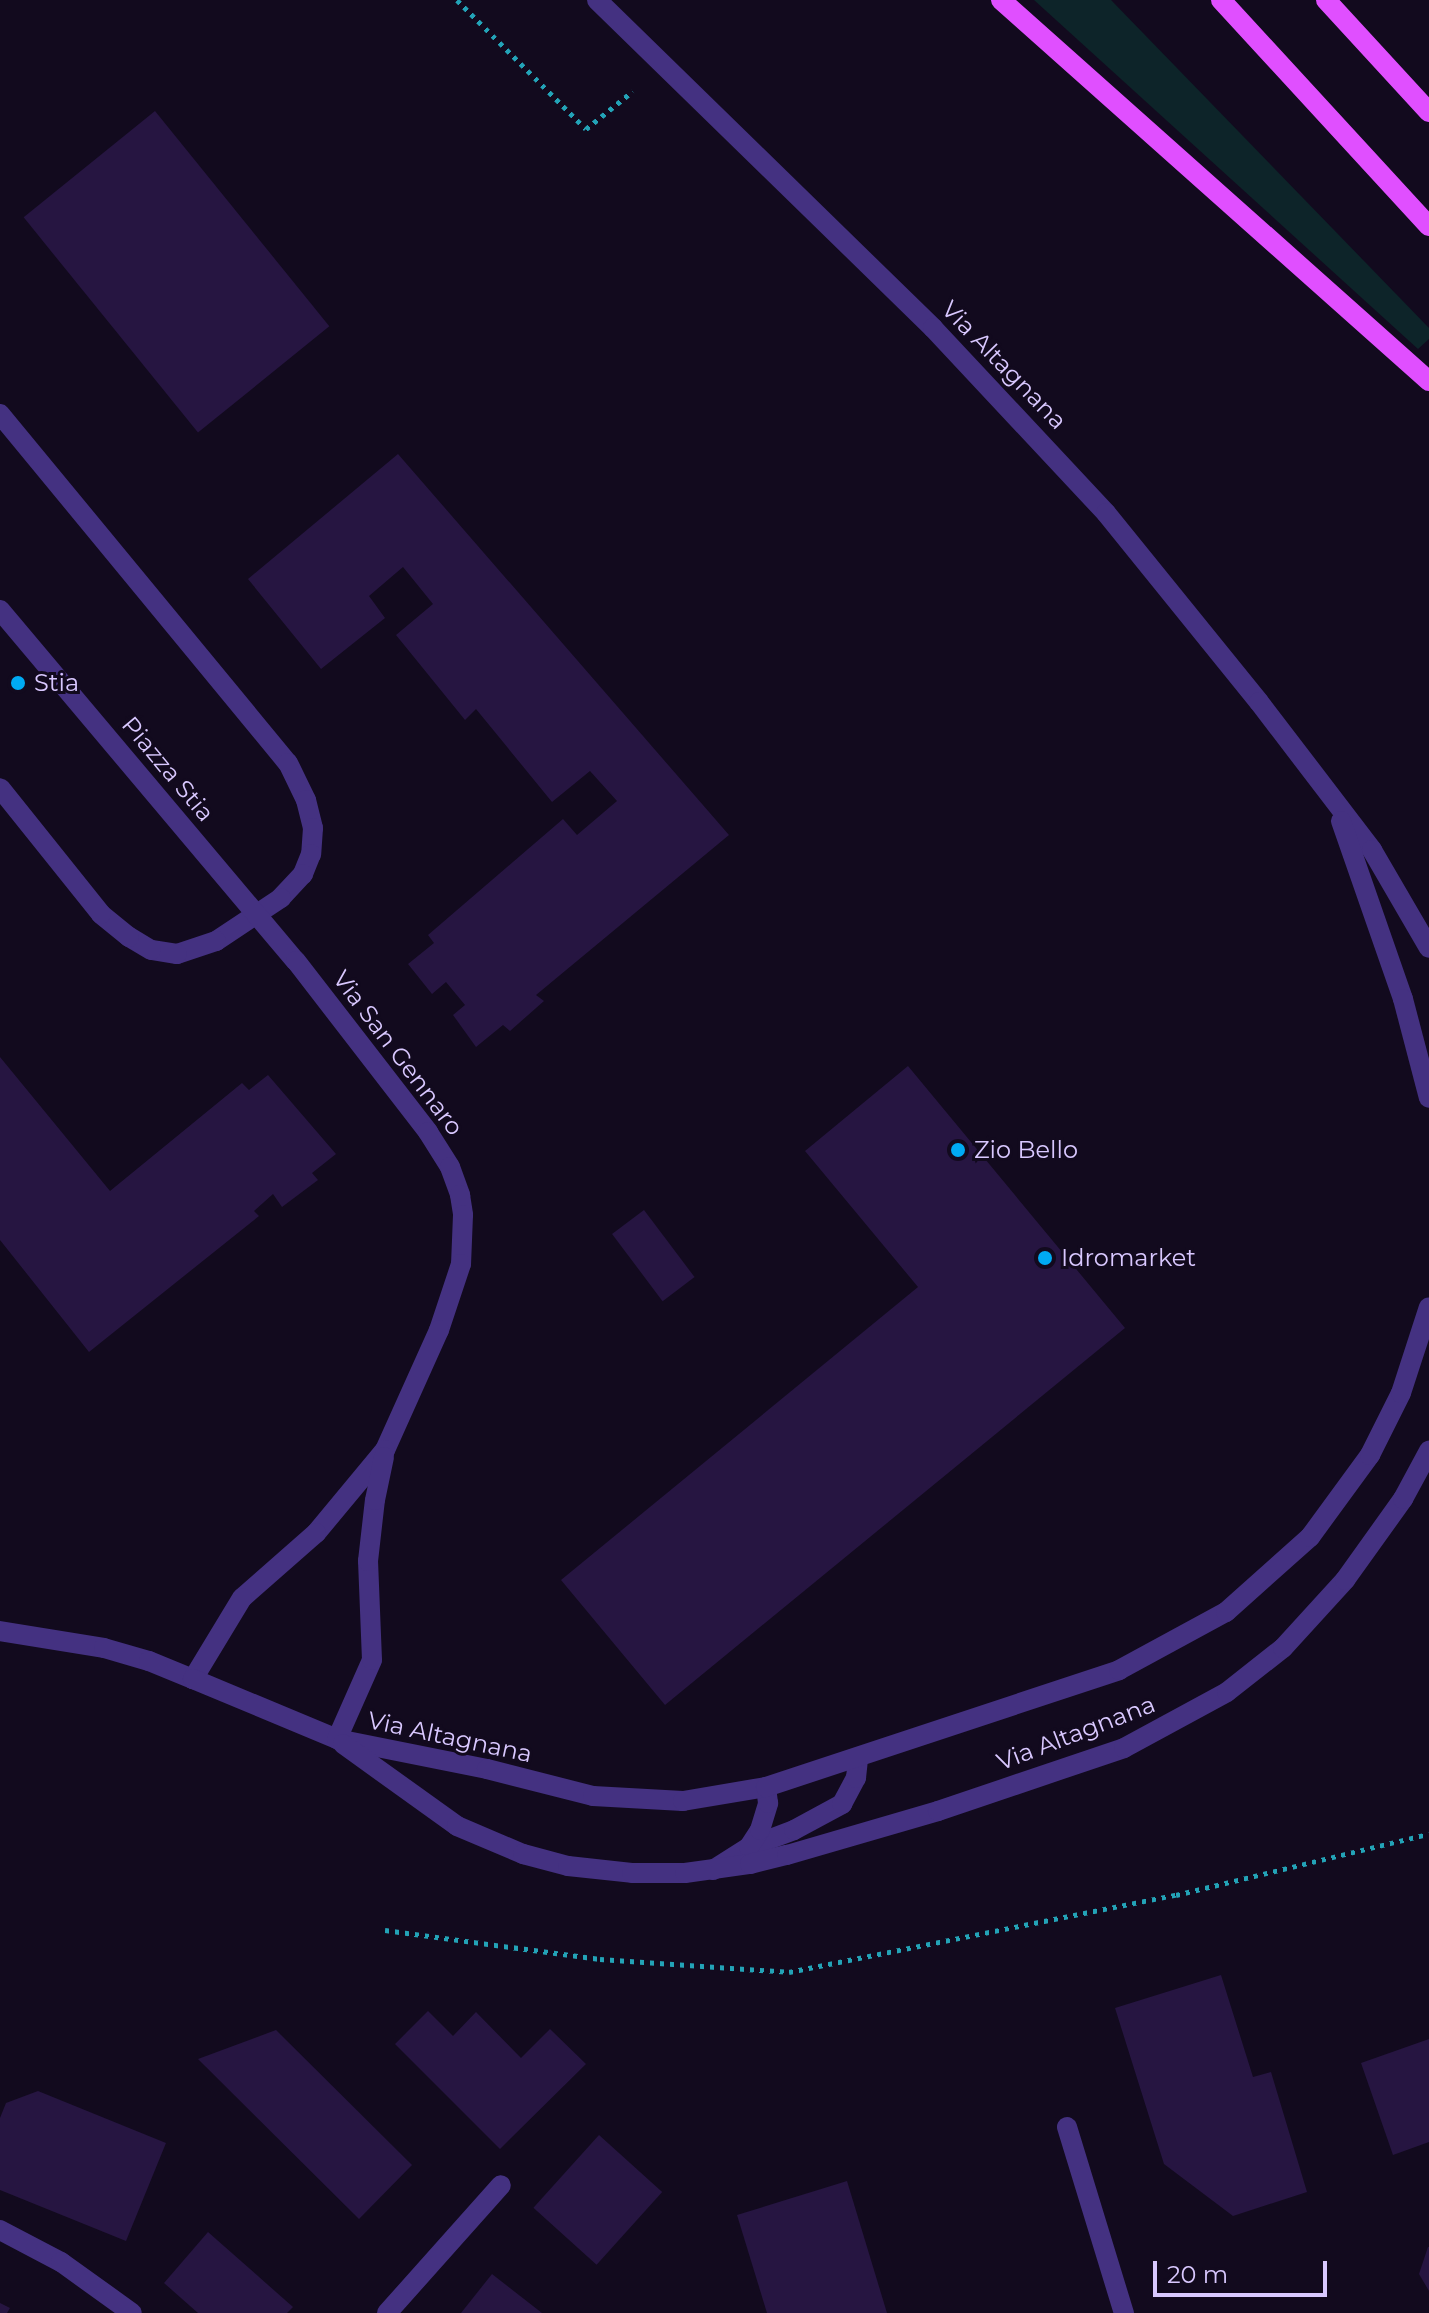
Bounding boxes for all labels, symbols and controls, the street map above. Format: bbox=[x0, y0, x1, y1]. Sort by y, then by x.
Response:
street label: Via Altagnana bbox=[936, 295, 1072, 435]
place label: Stia bbox=[34, 669, 79, 697]
marker: Stia bbox=[9, 674, 27, 692]
street label: Piazza Stia bbox=[116, 711, 220, 827]
street label: Via San Gennaro bbox=[327, 965, 469, 1141]
place label: Zio Bello bbox=[974, 1136, 1078, 1164]
marker: Zio Bello bbox=[949, 1141, 967, 1159]
place label: Idromarket bbox=[1061, 1244, 1196, 1272]
marker: Idromarket bbox=[1036, 1249, 1054, 1267]
street label: Via Altagnana bbox=[993, 1690, 1159, 1776]
street label: Via Altagnana bbox=[365, 1706, 535, 1768]
scale bar bbox=[1157, 2245, 1331, 2295]
text: 20 m bbox=[1167, 2260, 1228, 2289]

